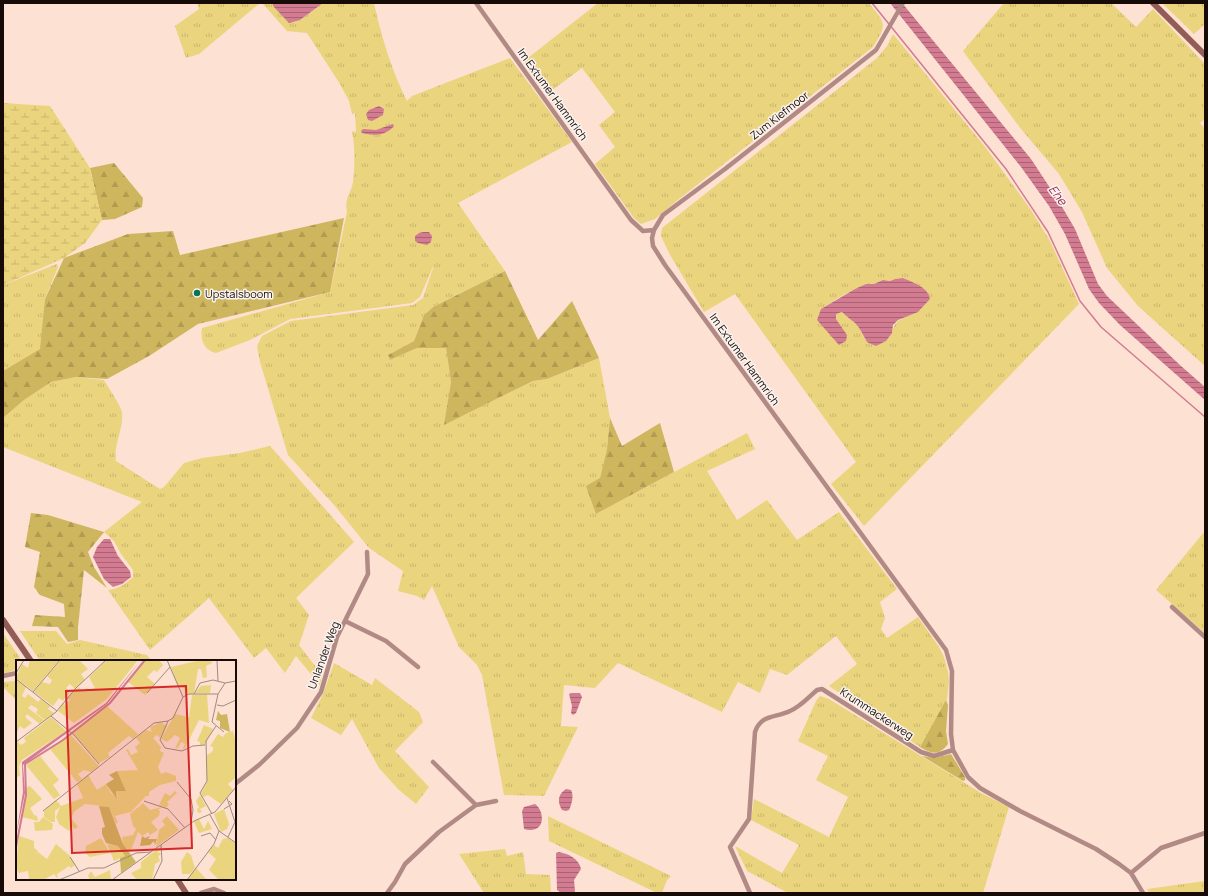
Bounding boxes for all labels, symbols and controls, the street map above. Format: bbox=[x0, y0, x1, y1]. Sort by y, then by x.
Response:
street label: Im Extumer Hammrich bbox=[514, 45, 592, 143]
street label: Zum Kiefmoor bbox=[747, 87, 811, 143]
water label: Ehe bbox=[1045, 182, 1072, 209]
place label: Upstalsboom bbox=[205, 286, 273, 301]
marker: Upstalsboom bbox=[192, 288, 202, 298]
street label: Im Extumer Hammrich bbox=[706, 310, 784, 408]
street label: Unlander Weg bbox=[304, 619, 342, 691]
inset map bbox=[16, 660, 236, 880]
street label: Krummackerweg bbox=[837, 684, 917, 742]

